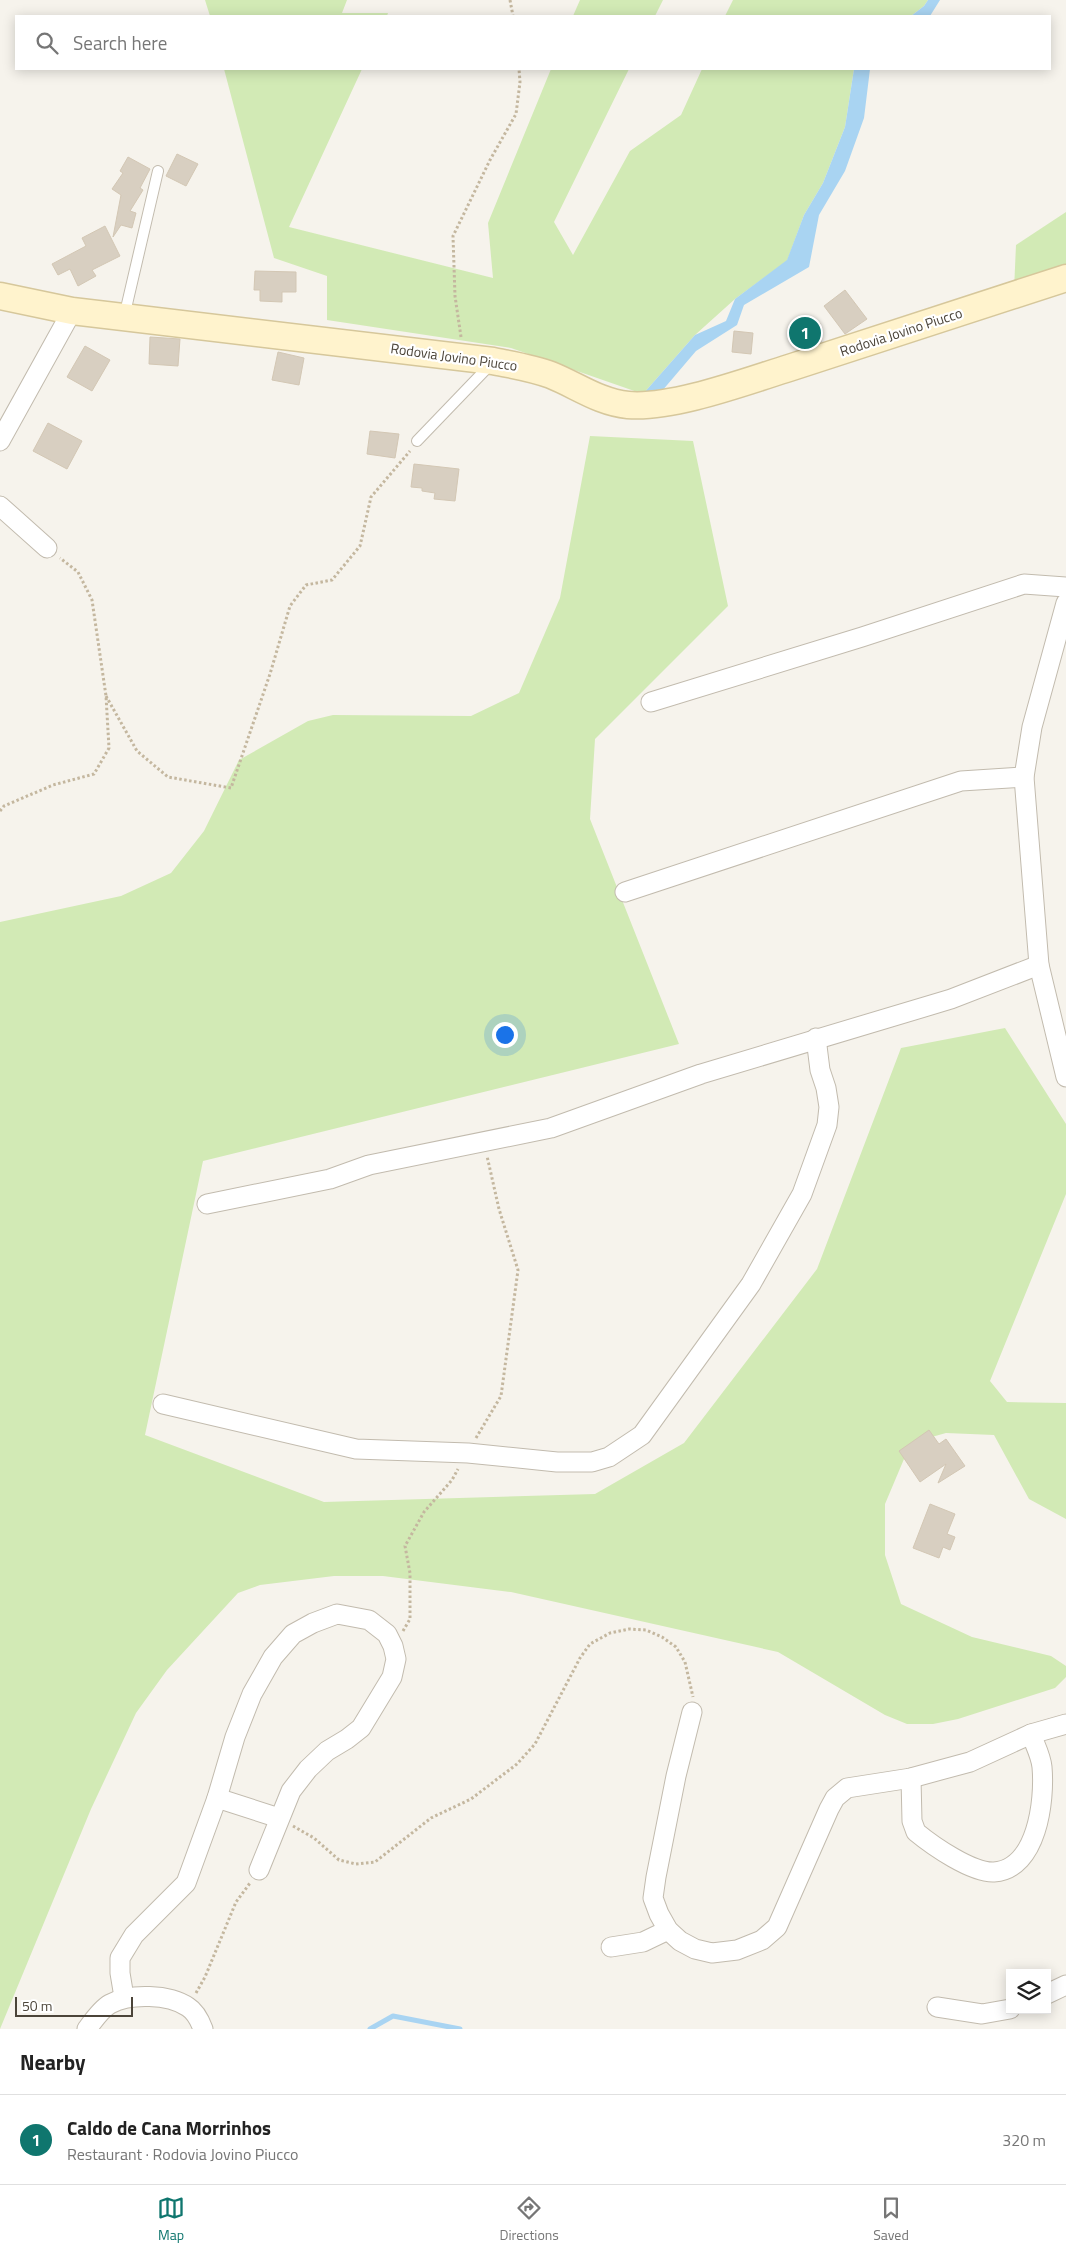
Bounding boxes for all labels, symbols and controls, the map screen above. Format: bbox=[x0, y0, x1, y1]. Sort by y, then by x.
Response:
search box bbox=[15, 15, 1051, 70]
text: Search here bbox=[73, 28, 167, 57]
icon: search bbox=[33, 29, 61, 57]
street label: Rodovia Jovino Piucco bbox=[837, 302, 965, 361]
pin: 1 bbox=[789, 314, 821, 352]
street label: Rodovia Jovino Piucco bbox=[389, 337, 519, 376]
your location bbox=[492, 1022, 518, 1048]
map controls bbox=[1006, 1969, 1051, 2014]
button: layers bbox=[1006, 1969, 1051, 2014]
scale bar bbox=[15, 1994, 132, 2017]
text: 50 m bbox=[22, 1995, 52, 2016]
text: Nearby bbox=[20, 2046, 85, 2078]
text: Caldo de Cana Morrinhos bbox=[67, 2113, 271, 2142]
text: 1 bbox=[32, 2128, 40, 2152]
text: 320 m bbox=[1002, 2128, 1046, 2152]
text: Restaurant · Rodovia Jovino Piucco bbox=[67, 2142, 299, 2166]
tab: Map bbox=[157, 2194, 185, 2245]
tab: Directions bbox=[499, 2194, 559, 2245]
tab: Saved bbox=[873, 2194, 909, 2245]

